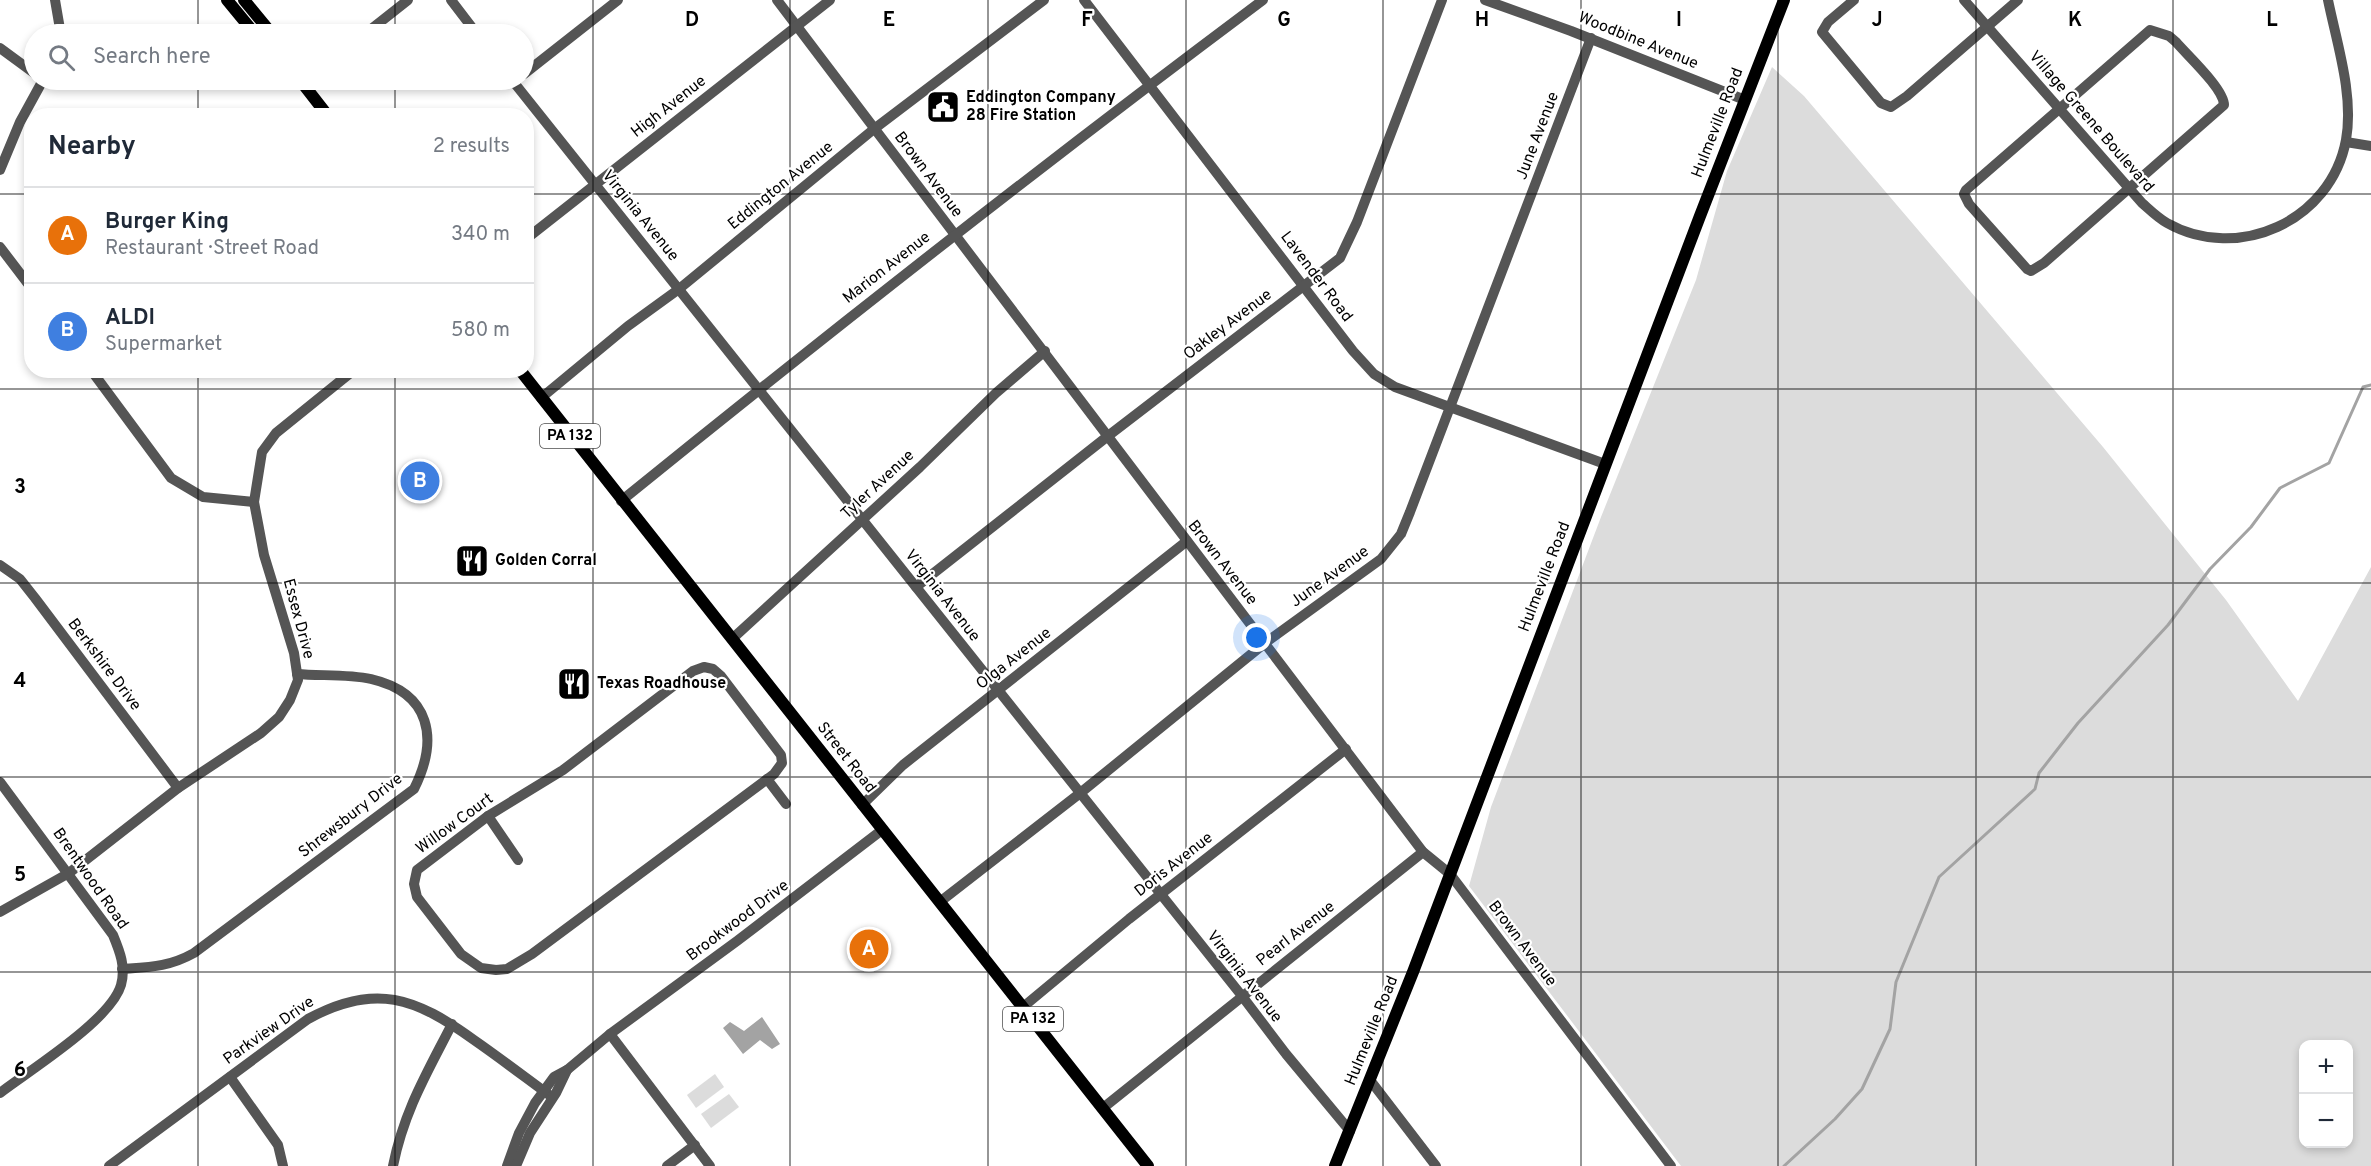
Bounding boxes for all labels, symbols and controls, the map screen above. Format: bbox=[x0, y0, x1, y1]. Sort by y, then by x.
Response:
text: D bbox=[685, 8, 699, 34]
text: E bbox=[883, 8, 895, 34]
text: F bbox=[1081, 8, 1093, 34]
text: G bbox=[1277, 8, 1291, 34]
text: H bbox=[1475, 8, 1489, 34]
street label: Woodbine Avenue bbox=[1575, 8, 1701, 74]
text: I bbox=[1676, 8, 1682, 34]
text: J bbox=[1871, 8, 1883, 34]
text: K bbox=[2068, 8, 2082, 34]
text: L bbox=[2266, 8, 2278, 34]
search box bbox=[24, 24, 534, 90]
icon: search bbox=[45, 41, 78, 74]
text: Search here bbox=[93, 44, 211, 71]
street label: Village Greene Boulevard bbox=[2024, 47, 2158, 197]
street label: Hulmeville Road bbox=[1688, 65, 1748, 181]
street label: High Avenue bbox=[627, 71, 711, 143]
place label: Eddington Company 28 Fire Station bbox=[966, 88, 1116, 126]
public building icon: Eddington Company 28 Fire Station bbox=[925, 89, 961, 125]
street label: June Avenue bbox=[1512, 89, 1564, 183]
street label: Brown Avenue bbox=[889, 128, 967, 222]
text: Nearby bbox=[48, 131, 136, 164]
text: 2 results bbox=[433, 134, 510, 160]
street label: Eddington Avenue bbox=[724, 137, 838, 235]
street label: Virginia Avenue bbox=[597, 166, 683, 266]
text: Burger King bbox=[105, 209, 229, 236]
text: A bbox=[60, 222, 75, 248]
text: 340 m bbox=[451, 222, 510, 248]
street label: Marion Avenue bbox=[839, 228, 935, 308]
street label: Lavender Road bbox=[1275, 228, 1357, 326]
text: Restaurant · Street Road bbox=[105, 236, 319, 262]
street label: Oakley Avenue bbox=[1180, 285, 1276, 365]
text: ALDI bbox=[105, 305, 155, 332]
text: B bbox=[61, 318, 74, 344]
text: 580 m bbox=[451, 318, 510, 344]
text: Supermarket bbox=[105, 332, 222, 358]
road number: PA 132 bbox=[540, 424, 600, 448]
street label: Tyler Avenue bbox=[837, 446, 919, 524]
pin: B bbox=[400, 458, 440, 504]
text: 3 bbox=[14, 475, 26, 501]
street label: Brown Avenue bbox=[1183, 517, 1261, 609]
street label: Hulmeville Road bbox=[1515, 519, 1575, 635]
street label: June Avenue bbox=[1287, 542, 1373, 612]
restaurant icon: Golden Corral bbox=[454, 543, 490, 579]
street label: Virginia Avenue bbox=[900, 546, 984, 646]
place label: Golden Corral bbox=[495, 551, 597, 571]
street label: Essex Drive bbox=[278, 577, 318, 661]
street label: Berkshire Drive bbox=[63, 615, 145, 715]
street label: Olga Avenue bbox=[972, 623, 1056, 695]
your location bbox=[1242, 623, 1271, 652]
restaurant icon: Texas Roadhouse bbox=[556, 666, 592, 702]
text: 4 bbox=[14, 669, 26, 695]
place label: Texas Roadhouse bbox=[597, 674, 726, 694]
street label: Street Road bbox=[812, 718, 880, 798]
street label: Shrewsbury Drive bbox=[295, 769, 407, 863]
street label: Willow Court bbox=[412, 789, 498, 859]
street label: Brentwood Road bbox=[48, 824, 132, 934]
street label: Doris Avenue bbox=[1131, 828, 1217, 902]
text: 5 bbox=[14, 863, 26, 889]
street label: Brookwood Drive bbox=[683, 876, 793, 966]
street label: Pearl Avenue bbox=[1253, 897, 1339, 971]
street label: Brown Avenue bbox=[1483, 897, 1561, 991]
pin: A bbox=[850, 926, 888, 972]
street label: Virginia Avenue bbox=[1202, 927, 1286, 1027]
street label: Hulmeville Road bbox=[1341, 973, 1403, 1089]
street label: Parkview Drive bbox=[220, 992, 318, 1070]
road number: PA 132 bbox=[1003, 1007, 1063, 1031]
map controls bbox=[2299, 1040, 2353, 1148]
button: + bbox=[2299, 1040, 2353, 1094]
text: 6 bbox=[14, 1058, 26, 1084]
button: − bbox=[2299, 1094, 2353, 1148]

